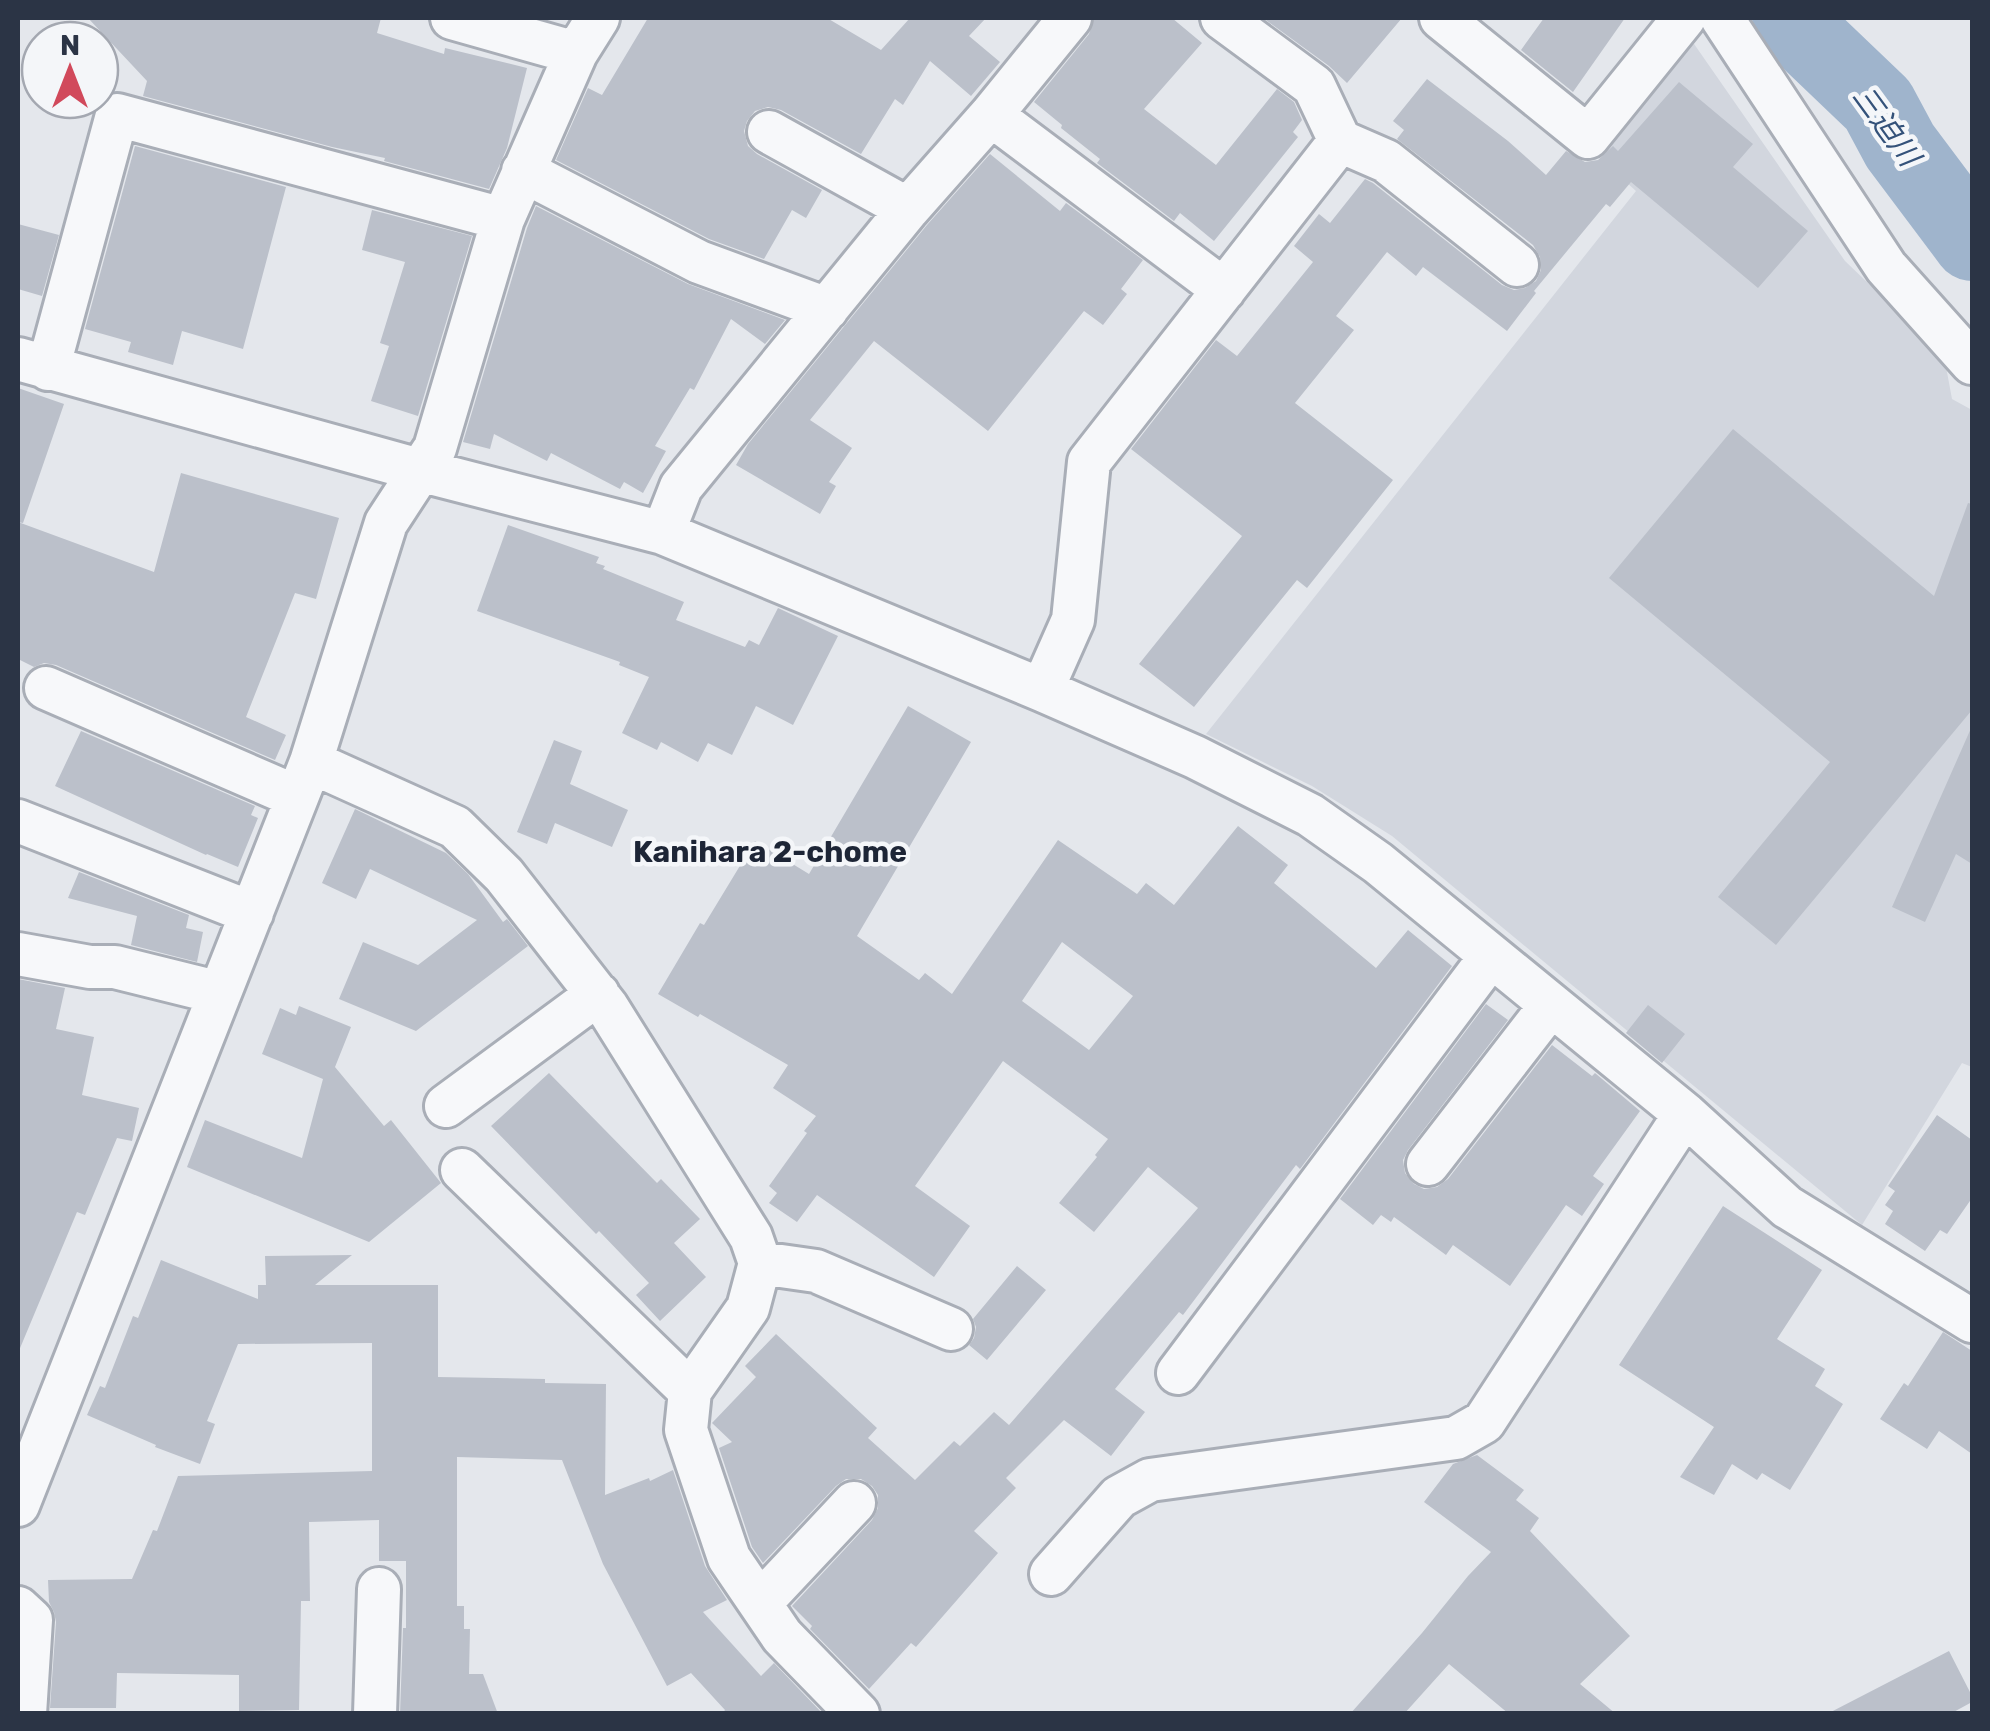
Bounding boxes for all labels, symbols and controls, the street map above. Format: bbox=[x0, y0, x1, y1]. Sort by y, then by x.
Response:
north arrow bbox=[20, 20, 120, 120]
text: N bbox=[60, 29, 80, 62]
water label: 三迫川 bbox=[1845, 79, 1929, 175]
district label: Kanihara 2-chome bbox=[633, 834, 907, 870]

